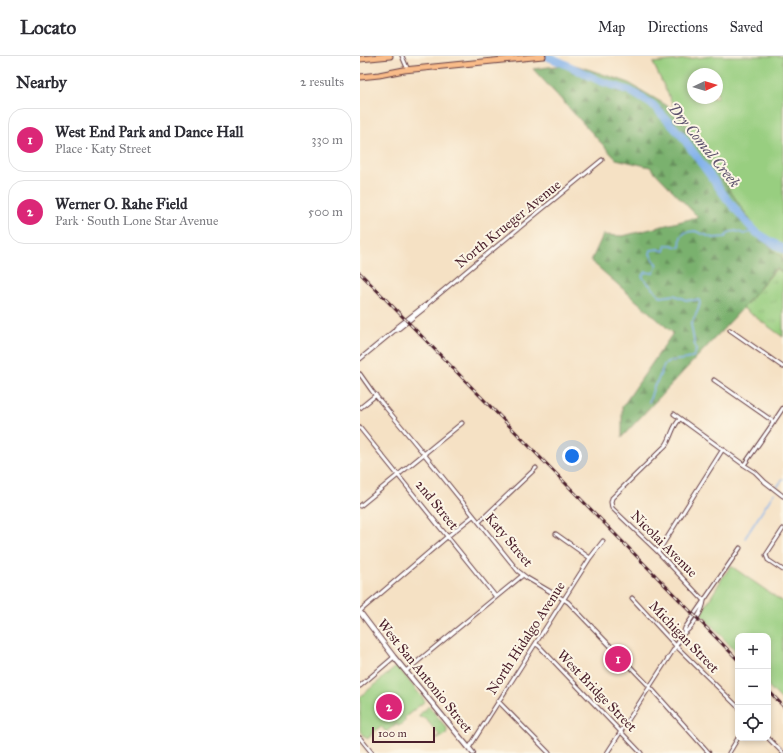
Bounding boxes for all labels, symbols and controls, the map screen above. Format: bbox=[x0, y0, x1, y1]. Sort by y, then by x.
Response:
text: Locato bbox=[20, 16, 76, 39]
text: Map bbox=[598, 19, 625, 36]
text: Directions bbox=[647, 19, 708, 36]
text: Saved bbox=[730, 19, 763, 36]
north arrow bbox=[687, 68, 723, 104]
text: Nearby bbox=[16, 72, 67, 93]
text: 2 results bbox=[300, 74, 344, 90]
water label: Dry Comal Creek bbox=[664, 99, 744, 191]
text: West End Park and Dance Hall bbox=[55, 123, 244, 141]
text: 1 bbox=[27, 132, 33, 148]
text: 330 m bbox=[311, 132, 343, 148]
text: Place · Katy Street bbox=[55, 141, 151, 157]
street label: North Krueger Avenue bbox=[452, 176, 564, 272]
text: Werner O. Rahe Field bbox=[55, 195, 188, 213]
text: 2 bbox=[27, 204, 33, 220]
text: 500 m bbox=[308, 204, 343, 220]
text: Park · South Lone Star Avenue bbox=[55, 213, 218, 229]
your location bbox=[562, 446, 582, 466]
street label: 2nd Street bbox=[412, 477, 462, 533]
street label: Nicolai Avenue bbox=[627, 507, 701, 581]
street label: Katy Street bbox=[482, 510, 536, 570]
street label: North Hidalgo Avenue bbox=[483, 578, 569, 698]
street label: Michigan Street bbox=[645, 597, 723, 677]
street label: West San Antonio Street bbox=[374, 616, 476, 736]
map controls bbox=[735, 633, 771, 741]
button: + bbox=[735, 633, 771, 669]
pin: 1 bbox=[605, 644, 631, 674]
street label: West Bridge Street bbox=[554, 647, 640, 735]
button: − bbox=[735, 669, 771, 705]
pin: 2 bbox=[376, 692, 402, 722]
button: locate bbox=[735, 705, 771, 741]
scale bar bbox=[372, 725, 435, 744]
text: 100 m bbox=[378, 727, 407, 740]

